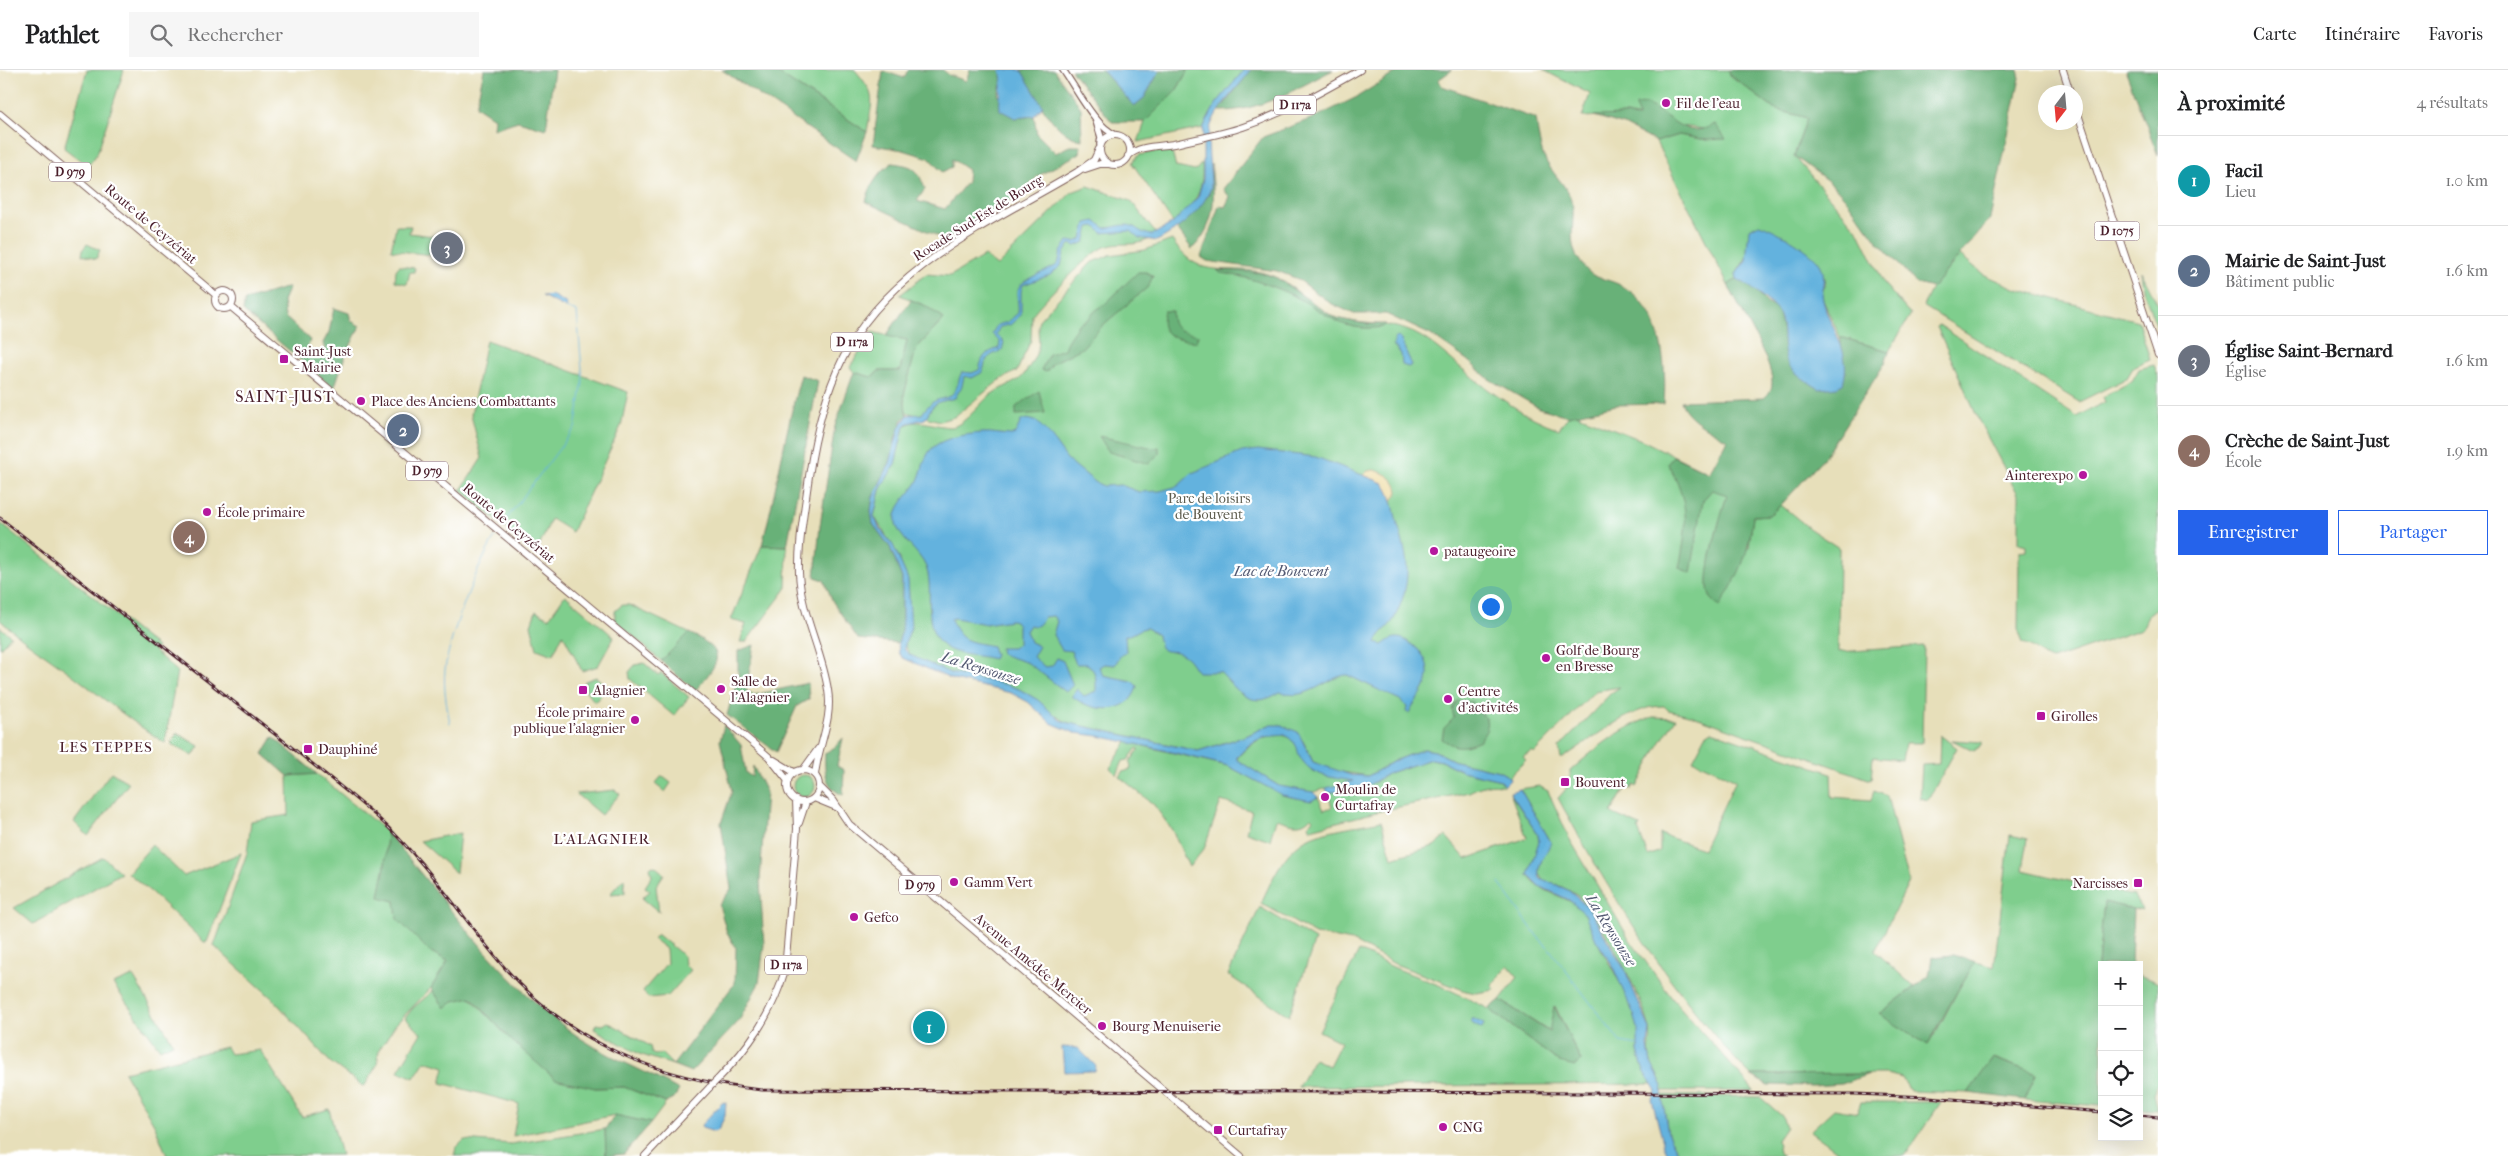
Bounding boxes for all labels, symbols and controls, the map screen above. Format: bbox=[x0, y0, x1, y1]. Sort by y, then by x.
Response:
search box bbox=[129, 12, 479, 57]
text: Pathlet bbox=[25, 21, 99, 49]
icon: search bbox=[147, 21, 175, 49]
text: Rechercher bbox=[187, 24, 283, 46]
text: Carte bbox=[2253, 24, 2297, 45]
text: Itinéraire bbox=[2325, 24, 2400, 45]
text: Favoris bbox=[2428, 24, 2483, 45]
north arrow bbox=[2038, 85, 2083, 130]
text: À proximité bbox=[2178, 91, 2285, 115]
text: 4 résultats bbox=[2416, 93, 2488, 112]
place label: Fil de l’eau bbox=[1676, 95, 1740, 112]
road number: D 117a bbox=[1274, 96, 1316, 114]
marker: Fil de l’eau bbox=[1660, 97, 1672, 109]
text: Facil bbox=[2225, 160, 2263, 182]
road number: D 979 bbox=[49, 162, 91, 181]
street label: Rocade Sud-Est de Bourg bbox=[910, 171, 1047, 265]
text: 1 bbox=[2191, 171, 2197, 190]
text: 1.0 km bbox=[2445, 171, 2488, 190]
street label: Route de Ceyzériat bbox=[101, 180, 201, 268]
text: Lieu bbox=[2225, 182, 2256, 201]
road number: D 1075 bbox=[2094, 222, 2140, 240]
pin: 3 bbox=[431, 229, 463, 267]
text: Mairie de Saint-Just bbox=[2225, 250, 2386, 272]
text: 2 bbox=[2190, 261, 2198, 280]
text: 1.6 km bbox=[2446, 261, 2488, 280]
text: Bâtiment public bbox=[2225, 272, 2335, 291]
road number: D 117a bbox=[831, 332, 873, 352]
text: Église Saint-Bernard bbox=[2225, 340, 2393, 362]
place label: Saint-Just - Mairie bbox=[294, 343, 352, 376]
text: 3 bbox=[2191, 351, 2197, 370]
text: 1.6 km bbox=[2446, 351, 2488, 370]
marker: Saint-Just - Mairie bbox=[278, 353, 290, 365]
text: Église bbox=[2225, 362, 2266, 381]
district label: SAINT-JUST bbox=[235, 387, 335, 406]
place label: Place des Anciens Combattants bbox=[371, 393, 556, 410]
marker: Place des Anciens Combattants bbox=[355, 395, 367, 407]
pin: 2 bbox=[387, 411, 419, 449]
text: Crèche de Saint-Just bbox=[2225, 430, 2389, 452]
text: 4 bbox=[2189, 441, 2199, 460]
text: 1.9 km bbox=[2446, 441, 2488, 460]
text: École bbox=[2225, 452, 2262, 471]
road number: D 979 bbox=[406, 462, 448, 481]
place label: Ainterexpo bbox=[2004, 467, 2073, 484]
marker: Ainterexpo bbox=[2077, 469, 2089, 481]
street label: Route de Ceyzériat bbox=[459, 479, 559, 567]
park label: Parc de loisirs de Bouvent bbox=[1168, 490, 1250, 523]
place label: École primaire bbox=[217, 503, 305, 521]
marker: École primaire bbox=[201, 506, 213, 518]
button: Enregistrer bbox=[2178, 510, 2328, 555]
button: Partager bbox=[2338, 510, 2488, 555]
pin: 4 bbox=[173, 518, 205, 556]
place label: pataugeoire bbox=[1443, 543, 1516, 560]
marker: pataugeoire bbox=[1428, 545, 1440, 557]
water label: Lac de Bouvent bbox=[1233, 562, 1330, 580]
your location bbox=[1478, 594, 1504, 620]
place label: Golf de Bourg en Bresse bbox=[1556, 642, 1640, 675]
water label: La Reyssouze bbox=[938, 647, 1024, 689]
marker: Golf de Bourg en Bresse bbox=[1540, 652, 1552, 664]
place label: Salle de l'Alagnier bbox=[730, 673, 789, 706]
place label: Alagnier bbox=[592, 682, 645, 699]
marker: Salle de l'Alagnier bbox=[715, 683, 727, 695]
place label: Centre d'activités bbox=[1458, 683, 1518, 716]
marker: Alagnier bbox=[577, 684, 589, 696]
marker: Centre d'activités bbox=[1442, 693, 1454, 705]
place label: École primaire publique l'alagnier bbox=[512, 703, 625, 737]
place label: Girolles bbox=[2051, 708, 2098, 725]
marker: Girolles bbox=[2035, 710, 2047, 722]
marker: École primaire publique l'alagnier bbox=[629, 714, 641, 726]
district label: LES TEPPES bbox=[59, 738, 153, 756]
place label: Dauphiné bbox=[318, 741, 378, 758]
marker: Dauphiné bbox=[302, 743, 314, 755]
place label: Bouvent bbox=[1575, 774, 1626, 791]
marker: Bouvent bbox=[1559, 776, 1571, 788]
place label: Moulin de Curtafray bbox=[1335, 781, 1396, 814]
marker: Moulin de Curtafray bbox=[1319, 791, 1331, 803]
district label: L'ALAGNIER bbox=[554, 830, 651, 848]
place label: Gamm Vert bbox=[964, 874, 1033, 891]
place label: Narcisses bbox=[2073, 875, 2128, 892]
road number: D 979 bbox=[899, 876, 941, 894]
marker: Gamm Vert bbox=[948, 876, 960, 888]
marker: Narcisses bbox=[2132, 877, 2144, 889]
water label: La Reyssouze bbox=[1581, 890, 1641, 970]
place label: Gefco bbox=[864, 909, 899, 926]
street label: Avenue Amédée Mercier bbox=[970, 909, 1095, 1018]
marker: Gefco bbox=[848, 911, 860, 923]
road number: D 117a bbox=[765, 956, 807, 974]
map controls bbox=[2098, 961, 2143, 1141]
button: + bbox=[2098, 961, 2143, 1006]
button: − bbox=[2098, 1006, 2143, 1051]
pin: 1 bbox=[913, 1008, 945, 1046]
place label: Bourg Menuiserie bbox=[1112, 1018, 1221, 1035]
marker: Bourg Menuiserie bbox=[1096, 1020, 1108, 1032]
button: locate bbox=[2098, 1051, 2143, 1096]
button: layers bbox=[2098, 1096, 2143, 1141]
place label: CNG bbox=[1453, 1119, 1483, 1136]
marker: CNG bbox=[1437, 1121, 1449, 1133]
place label: Curtafray bbox=[1228, 1122, 1288, 1139]
marker: Curtafray bbox=[1212, 1124, 1224, 1136]

